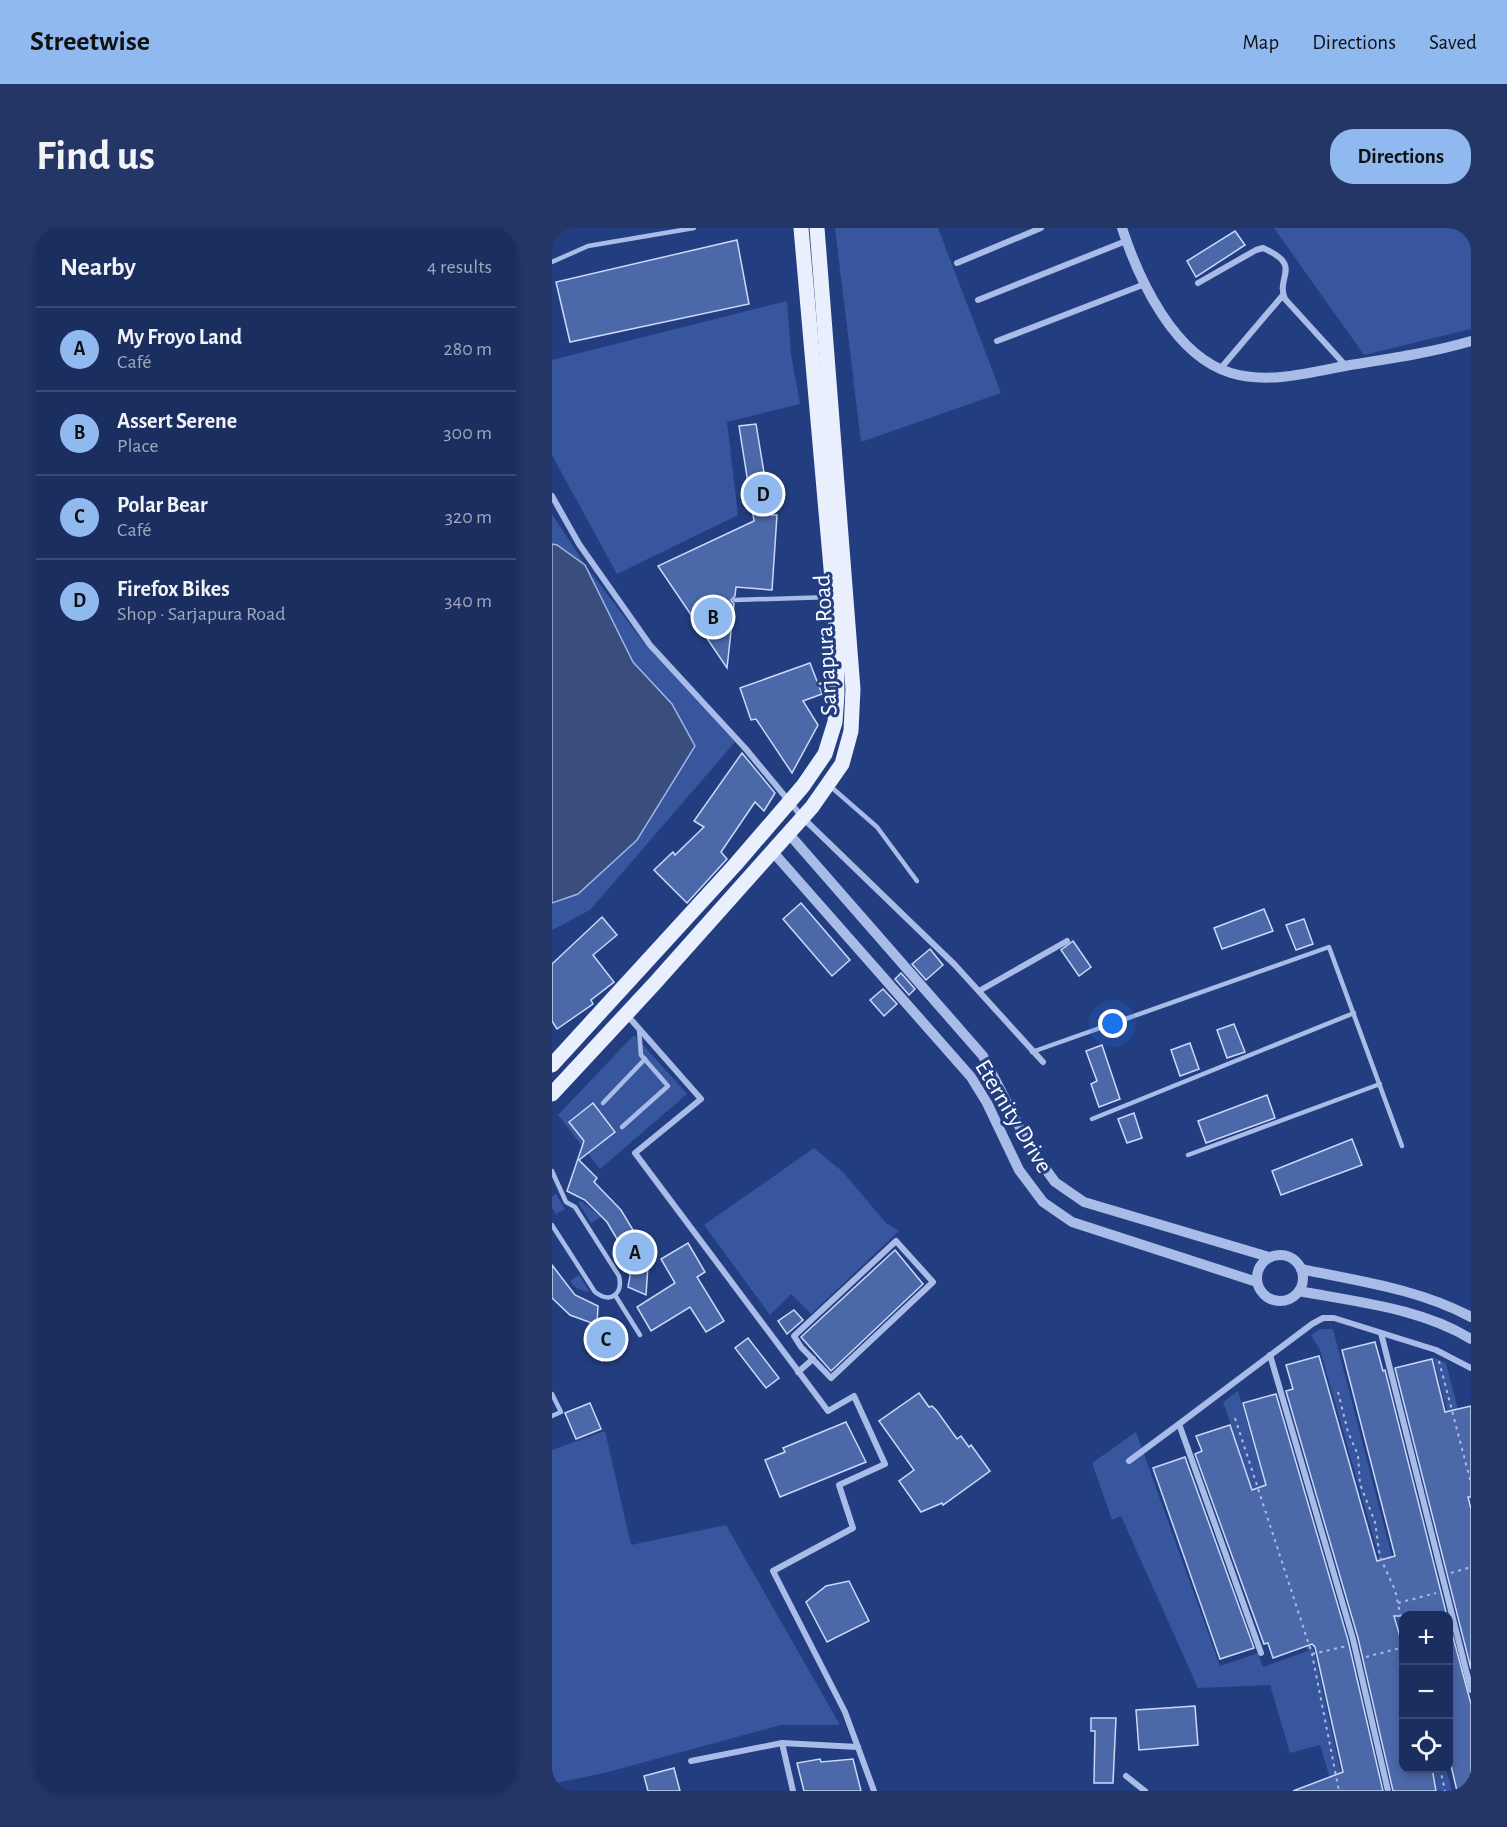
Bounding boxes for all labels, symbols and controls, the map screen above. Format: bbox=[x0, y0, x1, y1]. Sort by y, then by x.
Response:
text: Streetwise bbox=[30, 28, 150, 56]
text: Map bbox=[1243, 32, 1279, 53]
text: Directions bbox=[1312, 32, 1396, 53]
text: Saved bbox=[1429, 32, 1477, 53]
button: Directions bbox=[1330, 129, 1471, 184]
text: Find us bbox=[36, 135, 155, 177]
text: Nearby bbox=[60, 254, 136, 280]
text: 4 results bbox=[427, 257, 492, 277]
text: My Froyo Land bbox=[117, 326, 242, 348]
text: A bbox=[74, 339, 86, 359]
text: 280 m bbox=[444, 339, 492, 359]
text: Café bbox=[117, 352, 151, 372]
text: Assert Serene bbox=[117, 410, 237, 432]
text: B bbox=[74, 423, 85, 443]
text: 300 m bbox=[443, 423, 492, 443]
text: Place bbox=[117, 436, 158, 456]
pin: D bbox=[744, 472, 782, 516]
text: Polar Bear bbox=[117, 494, 208, 516]
text: C bbox=[74, 507, 85, 527]
text: 320 m bbox=[445, 507, 492, 527]
text: Café bbox=[117, 520, 151, 540]
street label: Sarjapura Road bbox=[810, 574, 842, 716]
text: Firefox Bikes bbox=[117, 578, 230, 600]
text: D bbox=[73, 591, 86, 611]
text: 340 m bbox=[444, 591, 492, 611]
pin: B bbox=[694, 594, 732, 640]
text: Shop · Sarjapura Road bbox=[117, 604, 286, 624]
your location bbox=[1098, 1009, 1127, 1038]
street label: Eternity Drive bbox=[970, 1056, 1056, 1177]
pin: A bbox=[616, 1230, 655, 1274]
pin: C bbox=[586, 1316, 626, 1362]
map controls bbox=[1399, 1611, 1453, 1773]
button: + bbox=[1399, 1611, 1453, 1665]
button: − bbox=[1399, 1665, 1453, 1719]
button: locate bbox=[1399, 1719, 1453, 1773]

